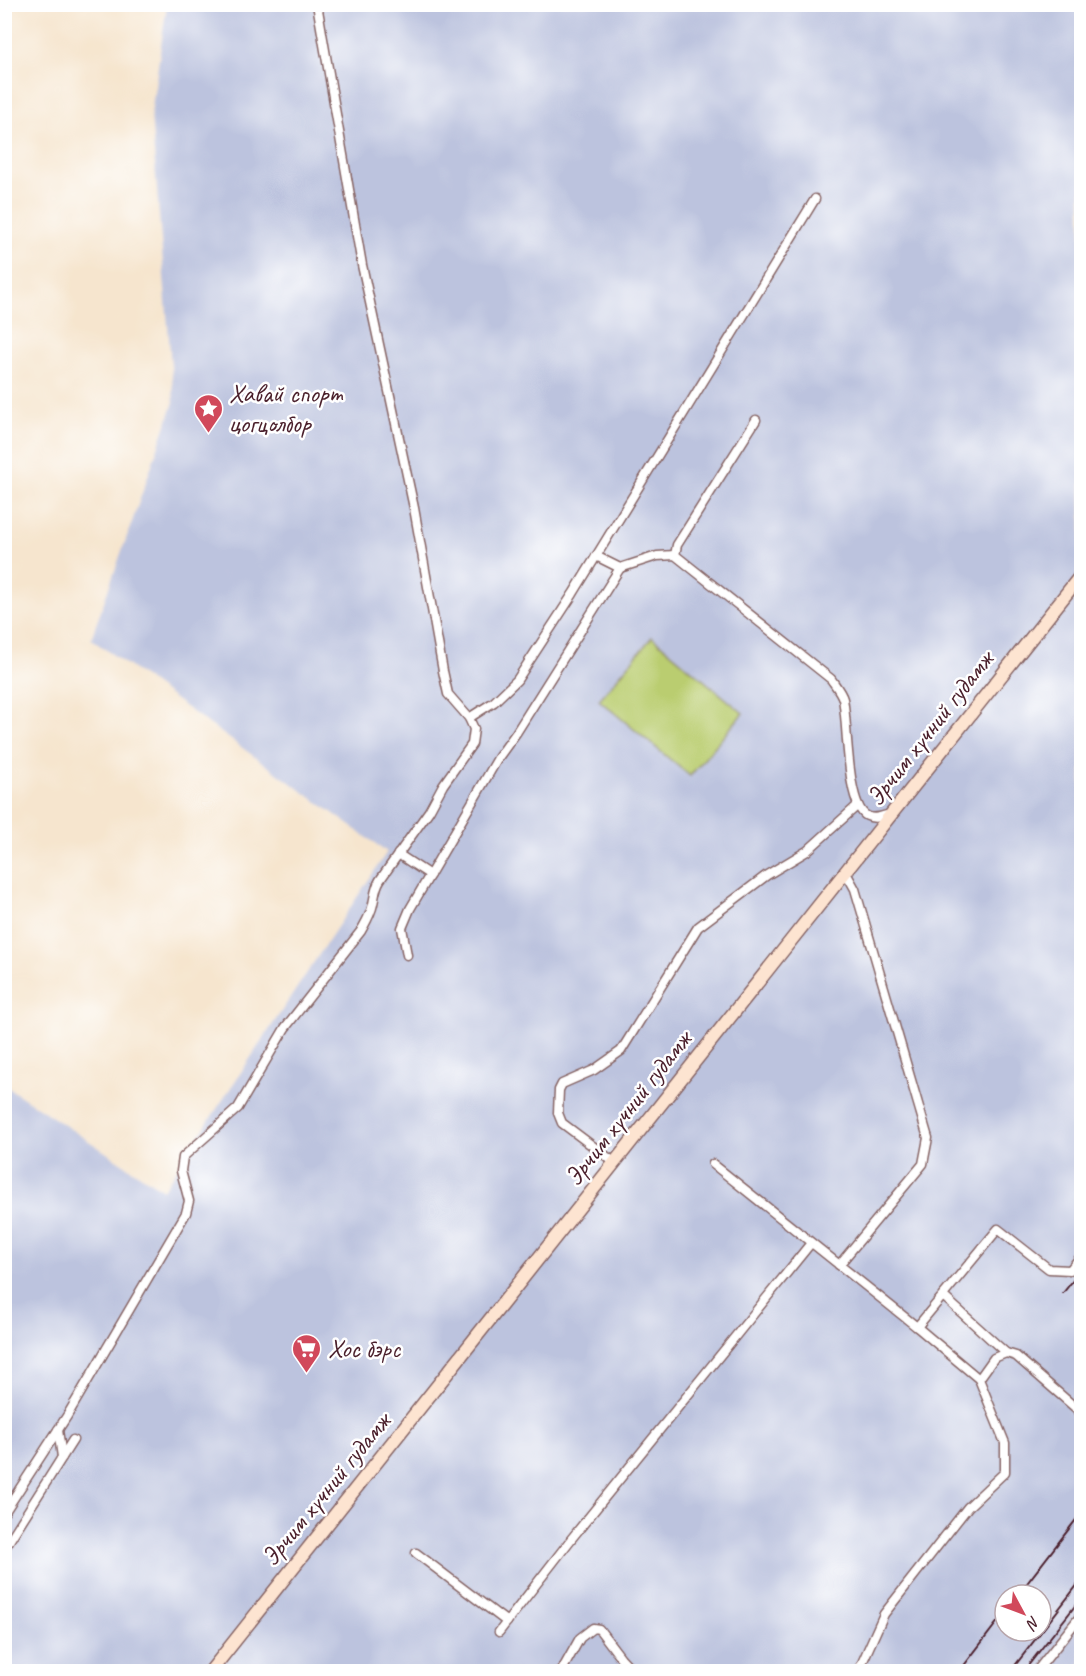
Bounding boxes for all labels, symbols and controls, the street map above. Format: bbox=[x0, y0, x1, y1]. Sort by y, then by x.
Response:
place label: Хавай спорт цогцолбор bbox=[229, 377, 343, 440]
place icon: Хавай спорт цогцолбор bbox=[192, 392, 224, 434]
street label: Эрчим хүчний гудамж bbox=[859, 641, 1003, 812]
street label: Эрчим хүчний гудамж bbox=[557, 1021, 701, 1192]
supermarket icon: Хос бэрс bbox=[291, 1332, 323, 1374]
place label: Хос бэрс bbox=[328, 1332, 401, 1365]
street label: Эрчим хүчний гудамж bbox=[254, 1403, 400, 1573]
north arrow bbox=[993, 1583, 1053, 1643]
text: N bbox=[1021, 1612, 1044, 1635]

